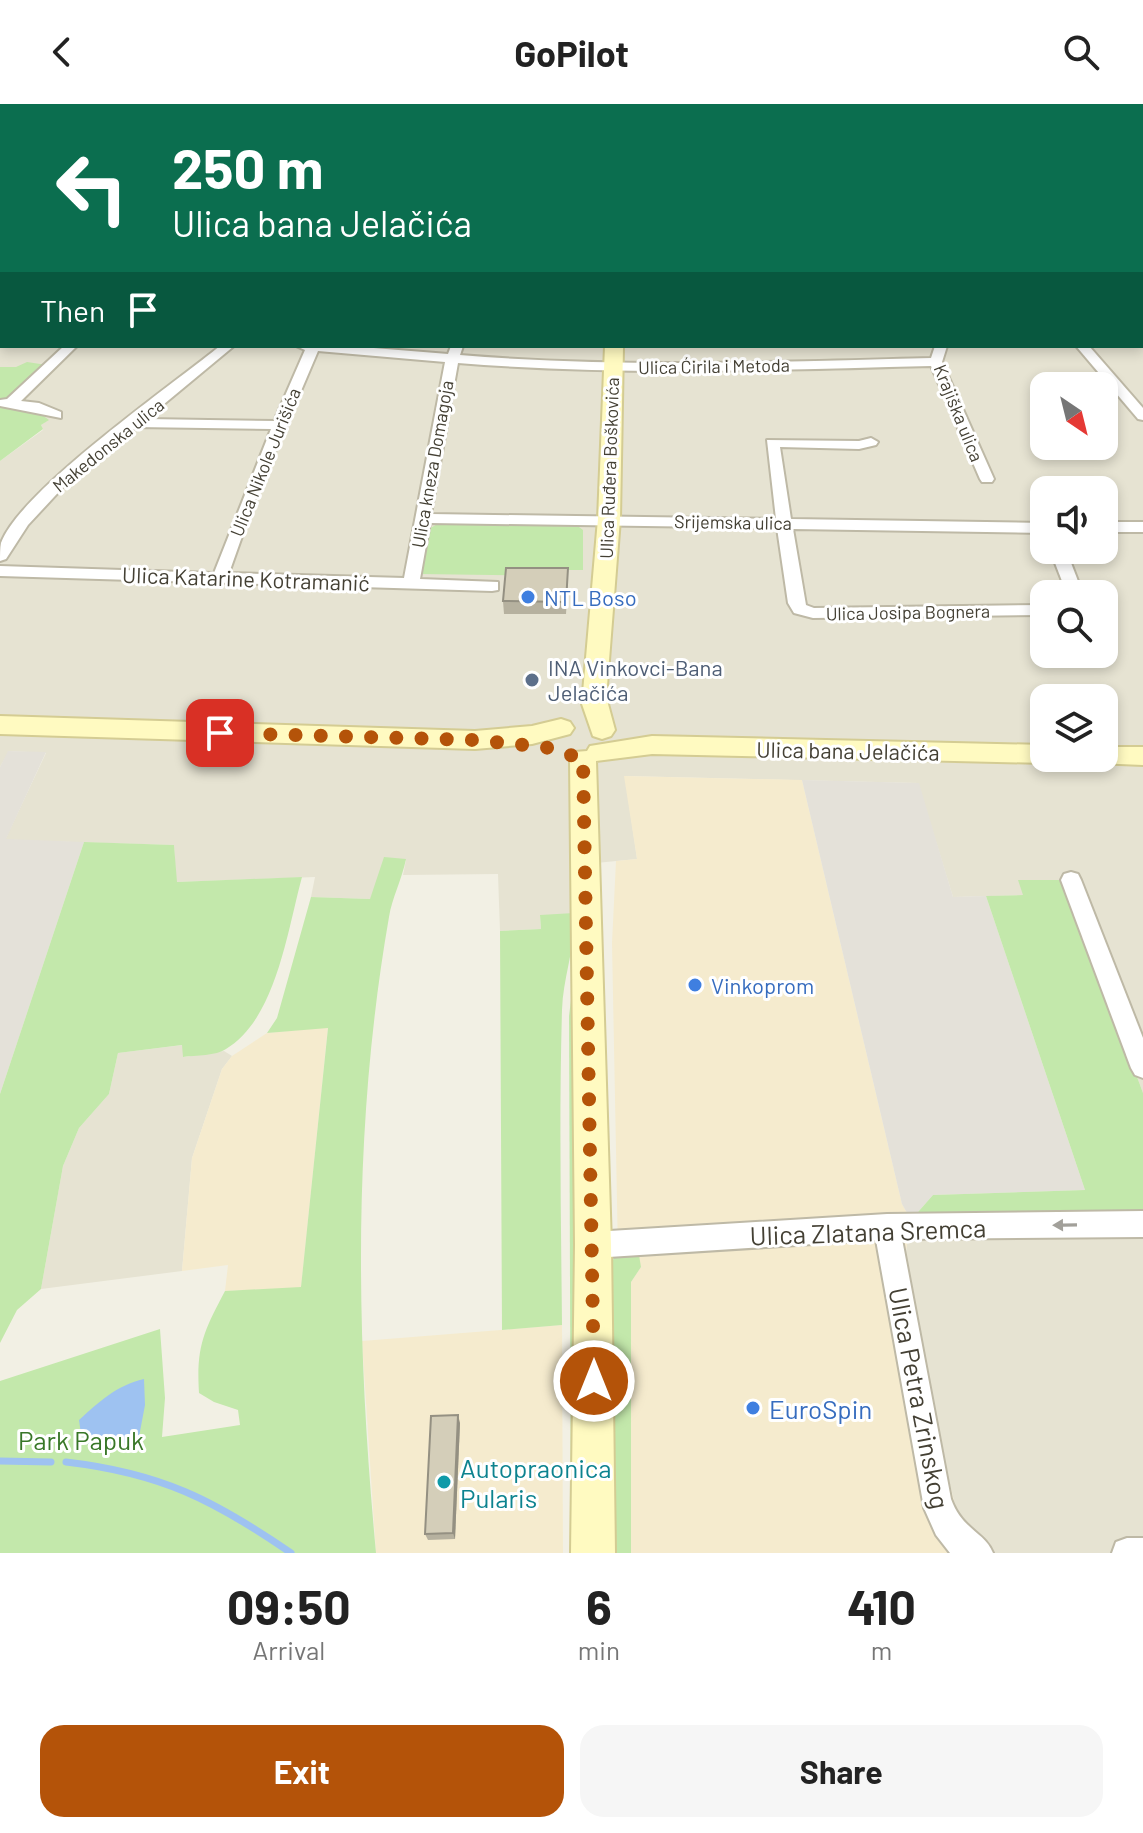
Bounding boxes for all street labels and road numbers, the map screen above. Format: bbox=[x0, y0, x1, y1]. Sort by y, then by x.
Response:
street label: Ulica Ćirila i Metoda bbox=[638, 354, 790, 378]
street label: Krajiška ulica bbox=[930, 361, 988, 465]
street label: Ulica Ruđera Boškovića bbox=[595, 377, 623, 559]
street label: Ulica kneza Domagoja bbox=[406, 379, 458, 549]
street label: Ulica Nikole Jurišića bbox=[225, 385, 305, 539]
street label: Makedonska ulica bbox=[48, 393, 168, 497]
street label: Srijemska ulica bbox=[674, 510, 792, 534]
street label: Ulica Katarine Kotramanić bbox=[122, 561, 370, 595]
street label: Ulica Josipa Bognera bbox=[826, 600, 990, 624]
street label: Ulica bana Jelačića bbox=[756, 735, 940, 765]
street label: Ulica Zlatana Sremca bbox=[749, 1211, 987, 1251]
street label: Ulica Petra Zrinskog bbox=[883, 1285, 957, 1511]

